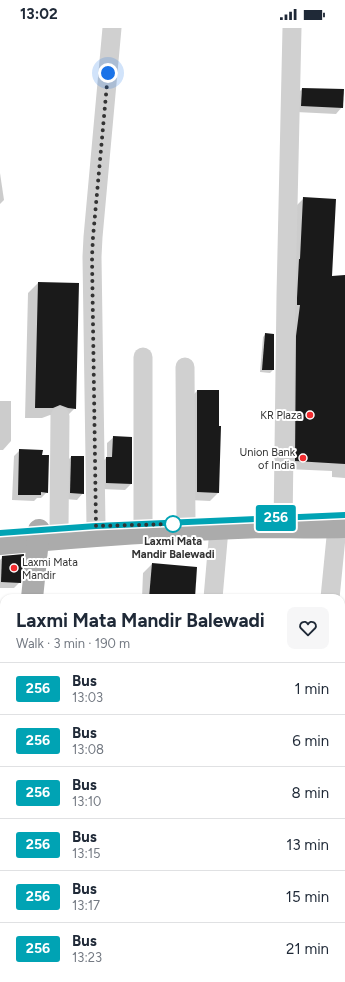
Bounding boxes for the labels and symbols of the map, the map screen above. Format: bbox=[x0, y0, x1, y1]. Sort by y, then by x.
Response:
your location bbox=[98, 63, 118, 83]
place label: KR Plaza bbox=[260, 409, 302, 422]
marker: KR Plaza bbox=[305, 410, 315, 420]
place label: Union Bank of India bbox=[239, 446, 296, 472]
marker: Union Bank of India bbox=[298, 453, 308, 463]
line badge: 256 bbox=[253, 505, 299, 531]
marker: Laxmi Mata Mandir Balewadi bbox=[164, 515, 182, 533]
place label: Laxmi Mata Mandir Balewadi bbox=[131, 535, 215, 561]
place label: Laxmi Mata Mandir bbox=[22, 556, 78, 582]
marker: Laxmi Mata Mandir bbox=[9, 563, 19, 573]

